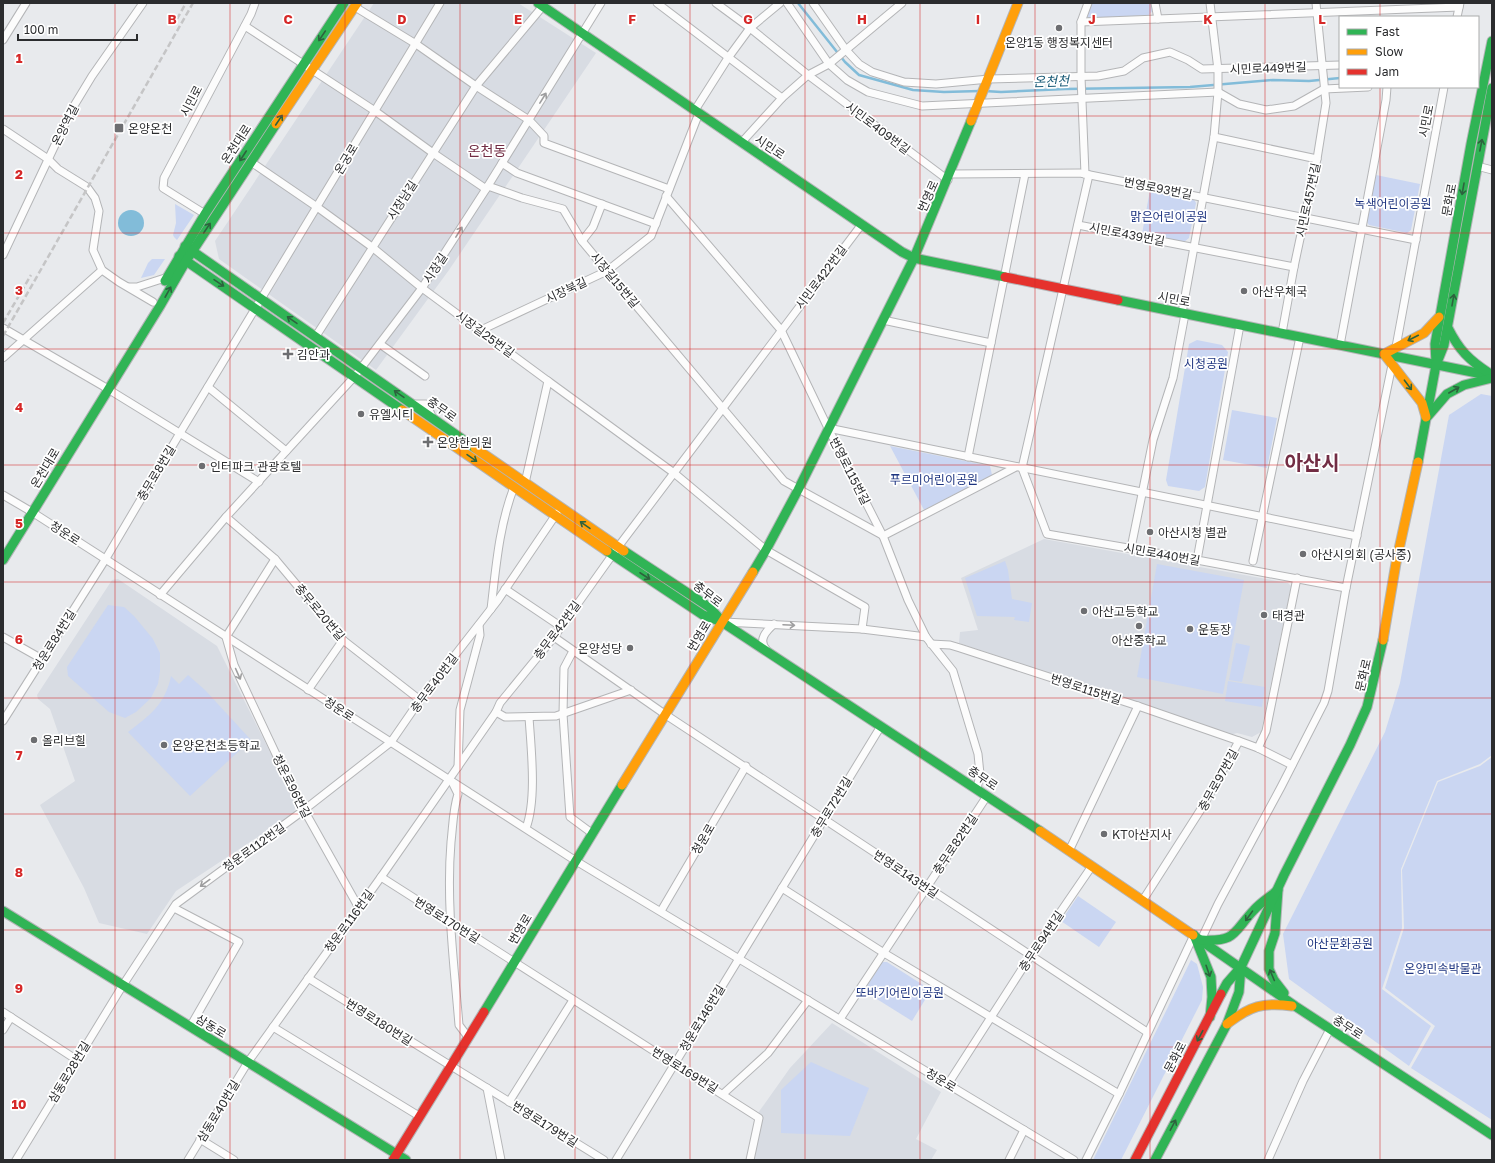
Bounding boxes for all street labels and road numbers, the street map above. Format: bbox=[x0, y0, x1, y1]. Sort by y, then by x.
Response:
street label: 시민로449번길 bbox=[1229, 59, 1307, 77]
street label: 시민로 bbox=[177, 83, 205, 119]
street label: 시민로409번길 bbox=[843, 99, 913, 157]
street label: 온양역길 bbox=[48, 102, 82, 148]
street label: 시민로 bbox=[1415, 103, 1437, 139]
street label: 온천대로 bbox=[218, 121, 254, 167]
street label: 시민로 bbox=[752, 132, 788, 162]
street label: 온궁로 bbox=[331, 141, 361, 177]
street label: 시민로457번길 bbox=[1293, 161, 1323, 239]
street label: 번영로93번길 bbox=[1122, 174, 1194, 202]
street label: 시장남길 bbox=[384, 177, 420, 223]
street label: 번영로 bbox=[914, 178, 942, 214]
street label: 문화로 bbox=[1439, 182, 1459, 218]
street label: 시민로439번길 bbox=[1088, 219, 1166, 249]
street label: 시민로422번길 bbox=[792, 242, 850, 312]
street label: 시장길15번길 bbox=[587, 249, 643, 311]
street label: 시장길 bbox=[420, 250, 450, 286]
street label: 시장북길 bbox=[543, 274, 589, 306]
street label: 시민로 bbox=[1156, 288, 1192, 310]
street label: 시장길25번길 bbox=[453, 308, 517, 360]
street label: 충무로 bbox=[424, 393, 460, 425]
street label: 번영로115번길 bbox=[827, 435, 873, 507]
street label: 충무로8번길 bbox=[133, 442, 179, 504]
street label: 온천대로 bbox=[27, 445, 63, 491]
street label: 청운로 bbox=[47, 518, 83, 548]
street label: 시민로440번길 bbox=[1123, 540, 1201, 568]
street label: 충무로 bbox=[690, 578, 726, 610]
street label: 충무로20번길 bbox=[292, 581, 348, 643]
street label: 충무로42번길 bbox=[530, 598, 584, 662]
street label: 청운로84번길 bbox=[29, 606, 79, 674]
street label: 번영로 bbox=[684, 618, 714, 654]
street label: 충무로40번길 bbox=[407, 651, 461, 715]
street label: 문화로 bbox=[1352, 657, 1374, 693]
street label: 번영로115번길 bbox=[1049, 670, 1123, 708]
street label: 청운로 bbox=[321, 694, 357, 724]
street label: 충무로97번길 bbox=[1195, 746, 1241, 814]
street label: 청운로96번길 bbox=[269, 752, 315, 820]
street label: 충무로 bbox=[965, 763, 1001, 793]
street label: 충무로72번길 bbox=[807, 774, 855, 840]
street label: 충무로82번길 bbox=[929, 811, 981, 877]
street label: 청운로112번길 bbox=[220, 819, 288, 875]
street label: 청운로 bbox=[688, 821, 718, 857]
street label: 번영로143번길 bbox=[871, 847, 941, 901]
street label: 청운로116번길 bbox=[321, 887, 377, 955]
street label: 번영로170번길 bbox=[411, 894, 483, 946]
street label: 충무로94번길 bbox=[1015, 908, 1067, 974]
street label: 번영로 bbox=[505, 911, 535, 947]
street label: 청운로146번길 bbox=[676, 982, 728, 1054]
street label: 번영로180번길 bbox=[343, 996, 415, 1048]
street label: 삼동로 bbox=[193, 1011, 229, 1041]
street label: 충무로 bbox=[1330, 1012, 1366, 1042]
street label: 삼동로28번길 bbox=[45, 1038, 93, 1106]
street label: 문화로 bbox=[1161, 1039, 1189, 1075]
street label: 번영로169번길 bbox=[649, 1044, 721, 1096]
street label: 청운로 bbox=[923, 1065, 959, 1095]
street label: 삼동로40번길 bbox=[194, 1077, 242, 1145]
street label: 번영로179번길 bbox=[509, 1098, 581, 1150]

